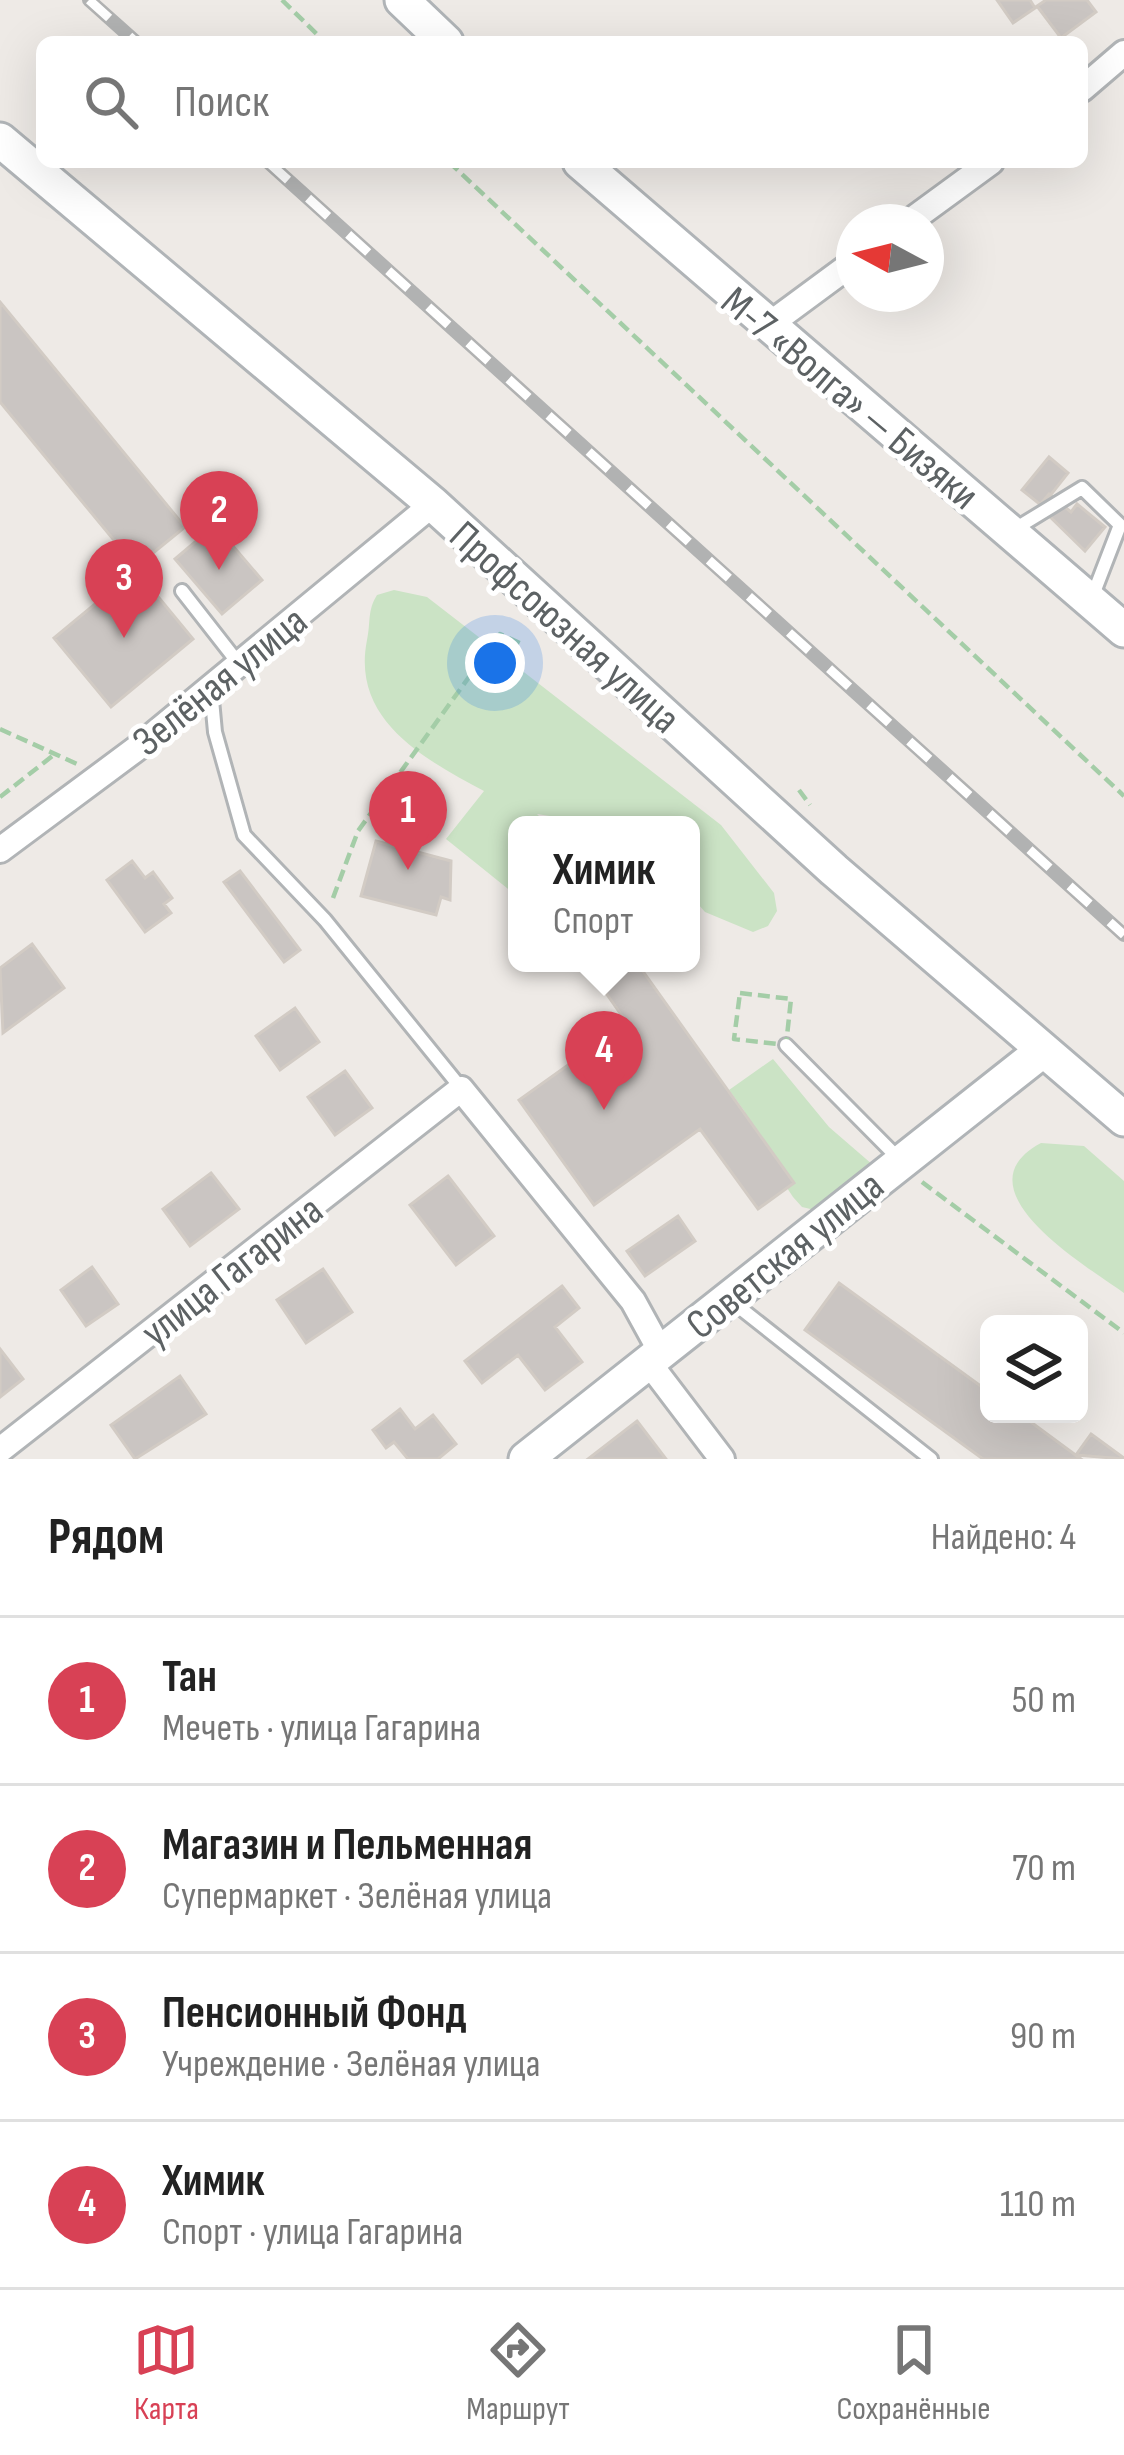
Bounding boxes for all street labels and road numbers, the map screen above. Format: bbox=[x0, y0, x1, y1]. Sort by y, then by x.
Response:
street label: М-7 «Волга» — Бизяки bbox=[710, 277, 988, 521]
street label: Профсоюзная улица bbox=[439, 511, 690, 745]
street label: Зелёная улица bbox=[123, 596, 318, 768]
street label: Советская улица bbox=[677, 1161, 894, 1351]
street label: улица Гагарина bbox=[132, 1185, 333, 1359]

